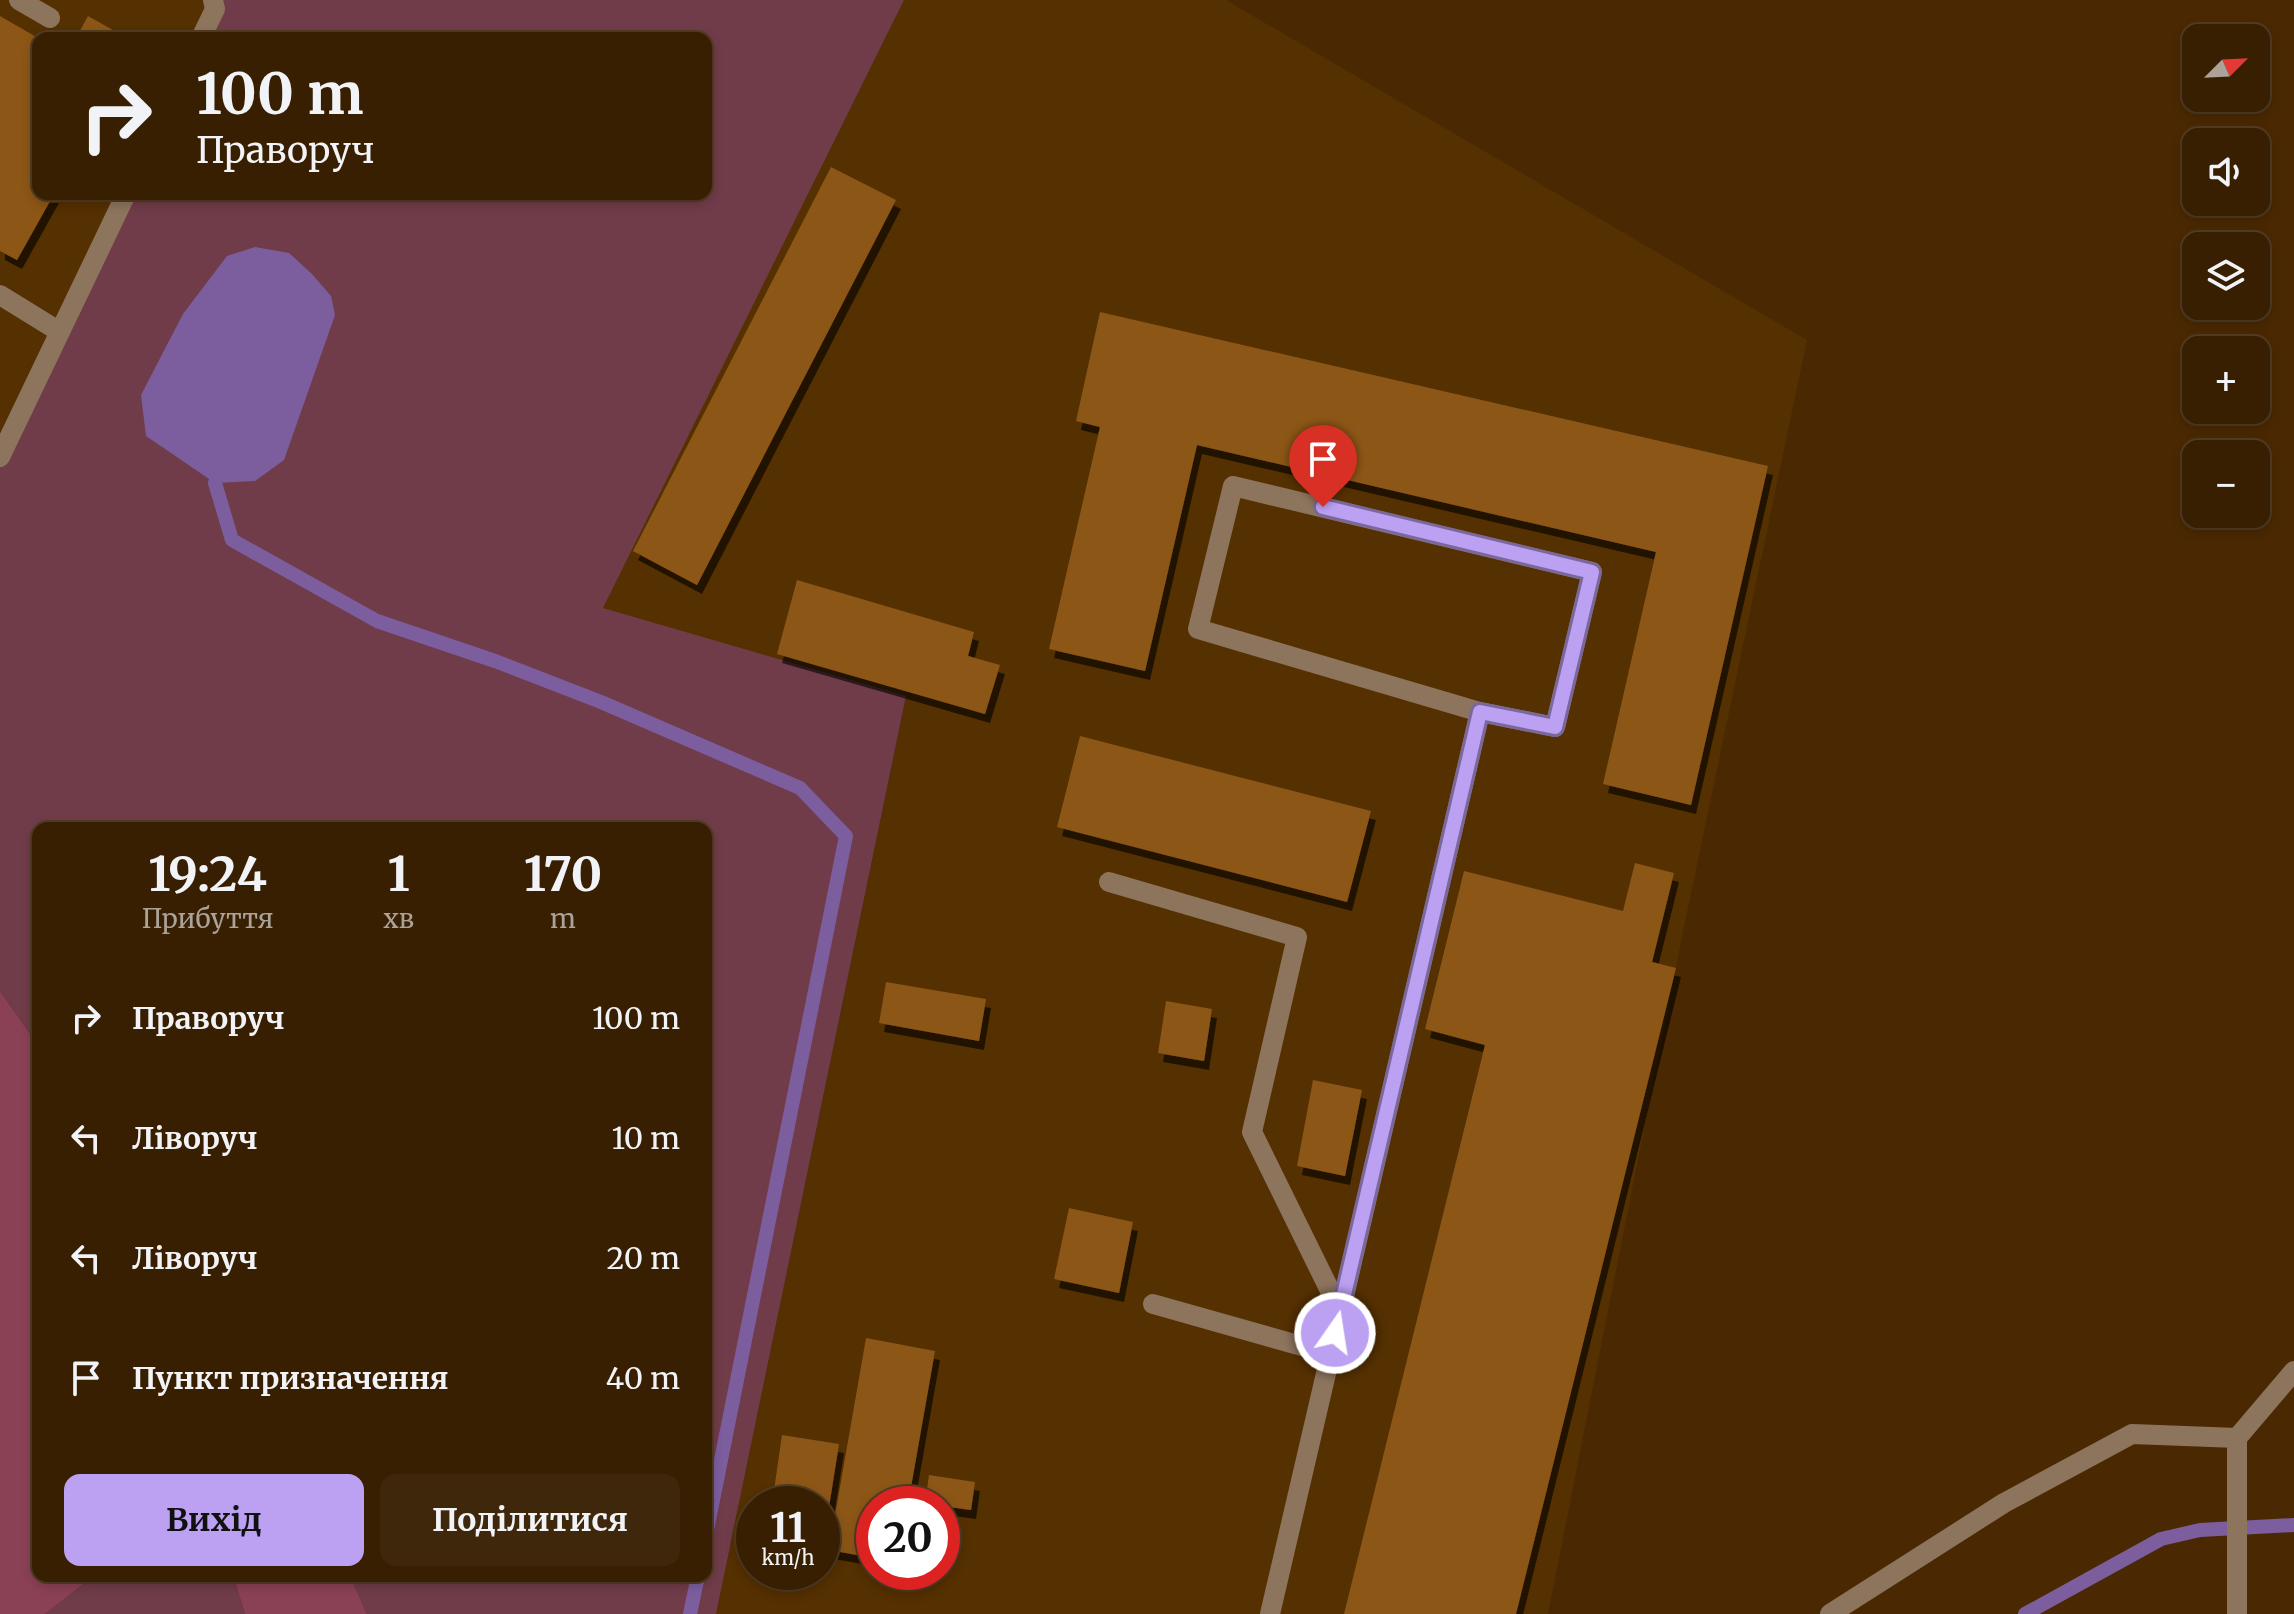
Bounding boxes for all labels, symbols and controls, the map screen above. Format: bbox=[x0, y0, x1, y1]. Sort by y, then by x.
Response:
north arrow bbox=[2182, 24, 2270, 112]
map controls bbox=[2182, 24, 2270, 528]
text: 100 m bbox=[196, 59, 364, 129]
icon: right bbox=[64, 64, 168, 168]
text: Праворуч bbox=[196, 128, 374, 173]
button: sound bbox=[2182, 128, 2270, 216]
button: layers bbox=[2182, 232, 2270, 320]
button: + bbox=[2182, 336, 2270, 424]
pin bbox=[1289, 425, 1357, 507]
icon: arrive bbox=[1301, 437, 1345, 481]
button: − bbox=[2182, 440, 2270, 528]
text: 19:24 bbox=[148, 844, 267, 904]
text: 1 bbox=[387, 844, 410, 904]
text: 170 bbox=[524, 844, 602, 904]
text: Прибуття bbox=[142, 902, 273, 935]
text: хв bbox=[383, 902, 414, 935]
text: m bbox=[550, 902, 576, 935]
icon: right bbox=[64, 996, 108, 1040]
text: Праворуч bbox=[132, 999, 285, 1037]
text: 100 m bbox=[592, 999, 680, 1037]
icon: left bbox=[64, 1116, 108, 1160]
text: Ліворуч bbox=[132, 1119, 258, 1157]
text: 10 m bbox=[612, 1119, 680, 1157]
icon: left bbox=[64, 1236, 108, 1280]
text: Ліворуч bbox=[132, 1239, 258, 1277]
text: 20 m bbox=[607, 1239, 680, 1277]
position arrow bbox=[1293, 1291, 1377, 1375]
icon: arrive bbox=[64, 1356, 108, 1400]
text: Пункт призначення bbox=[132, 1359, 449, 1397]
text: 40 m bbox=[606, 1359, 680, 1397]
button: Вихід bbox=[64, 1474, 364, 1566]
button: Поділитися bbox=[380, 1474, 680, 1566]
speed limit sign: 20 bbox=[856, 1486, 960, 1590]
text: 11 bbox=[770, 1503, 806, 1553]
text: km/h bbox=[762, 1545, 814, 1570]

